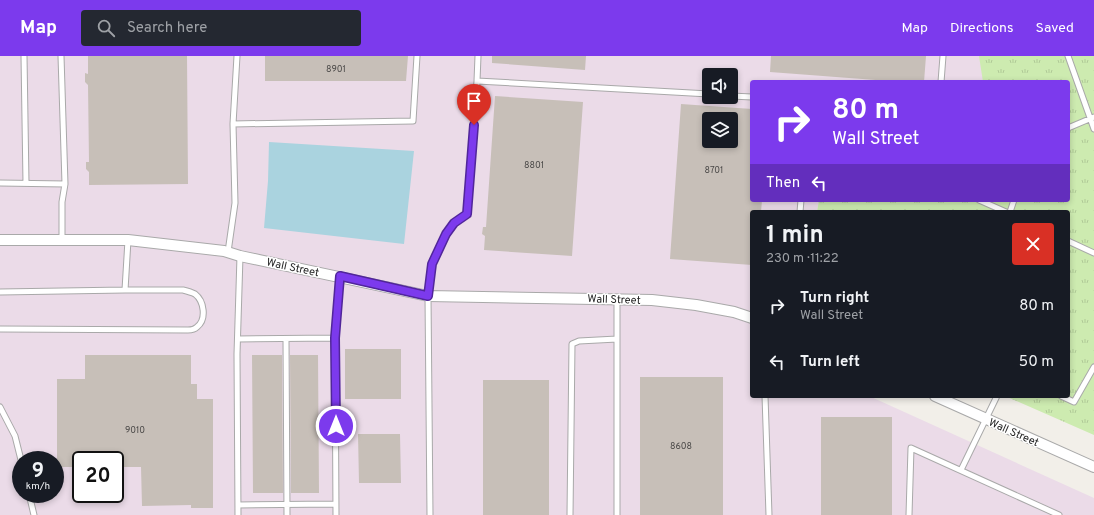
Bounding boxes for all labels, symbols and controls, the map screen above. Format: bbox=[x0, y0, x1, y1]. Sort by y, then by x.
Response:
search box bbox=[81, 10, 361, 46]
text: Map bbox=[20, 16, 57, 40]
icon: search bbox=[95, 17, 117, 39]
text: Search here bbox=[127, 19, 207, 38]
text: Map bbox=[902, 20, 928, 37]
text: Directions bbox=[950, 20, 1014, 37]
text: Saved bbox=[1036, 20, 1074, 37]
house number: 8901 bbox=[326, 64, 346, 75]
map controls bbox=[702, 68, 738, 148]
button: sound bbox=[702, 68, 738, 104]
pin bbox=[457, 84, 491, 125]
icon: arrive bbox=[463, 90, 485, 112]
text: 80 m bbox=[832, 93, 899, 129]
icon: right bbox=[766, 96, 818, 148]
button: layers bbox=[702, 112, 738, 148]
text: Wall Street bbox=[832, 128, 919, 151]
house number: 8801 bbox=[524, 160, 544, 171]
house number: 8701 bbox=[705, 165, 723, 176]
icon: left bbox=[808, 172, 830, 194]
text: Then bbox=[766, 174, 800, 193]
text: 1 min bbox=[766, 221, 824, 251]
button: close bbox=[1012, 223, 1054, 265]
text: 230 m · 11:22 bbox=[766, 251, 839, 267]
street label: Wall Street bbox=[265, 256, 320, 280]
text: Turn right bbox=[800, 289, 869, 308]
street label: Wall Street bbox=[587, 292, 641, 308]
icon: right bbox=[766, 295, 788, 317]
text: 80 m bbox=[1019, 297, 1054, 316]
text: Wall Street bbox=[800, 308, 863, 324]
icon: left bbox=[766, 351, 788, 373]
text: Turn left bbox=[800, 353, 860, 372]
text: 50 m bbox=[1019, 353, 1054, 372]
position arrow bbox=[315, 405, 357, 447]
street label: Wall Street bbox=[986, 416, 1041, 450]
house number: 9010 bbox=[125, 425, 145, 436]
house number: 8608 bbox=[670, 441, 692, 452]
speed limit sign: 20 bbox=[72, 451, 124, 503]
text: 9 bbox=[32, 459, 44, 485]
text: km/h bbox=[26, 480, 50, 493]

